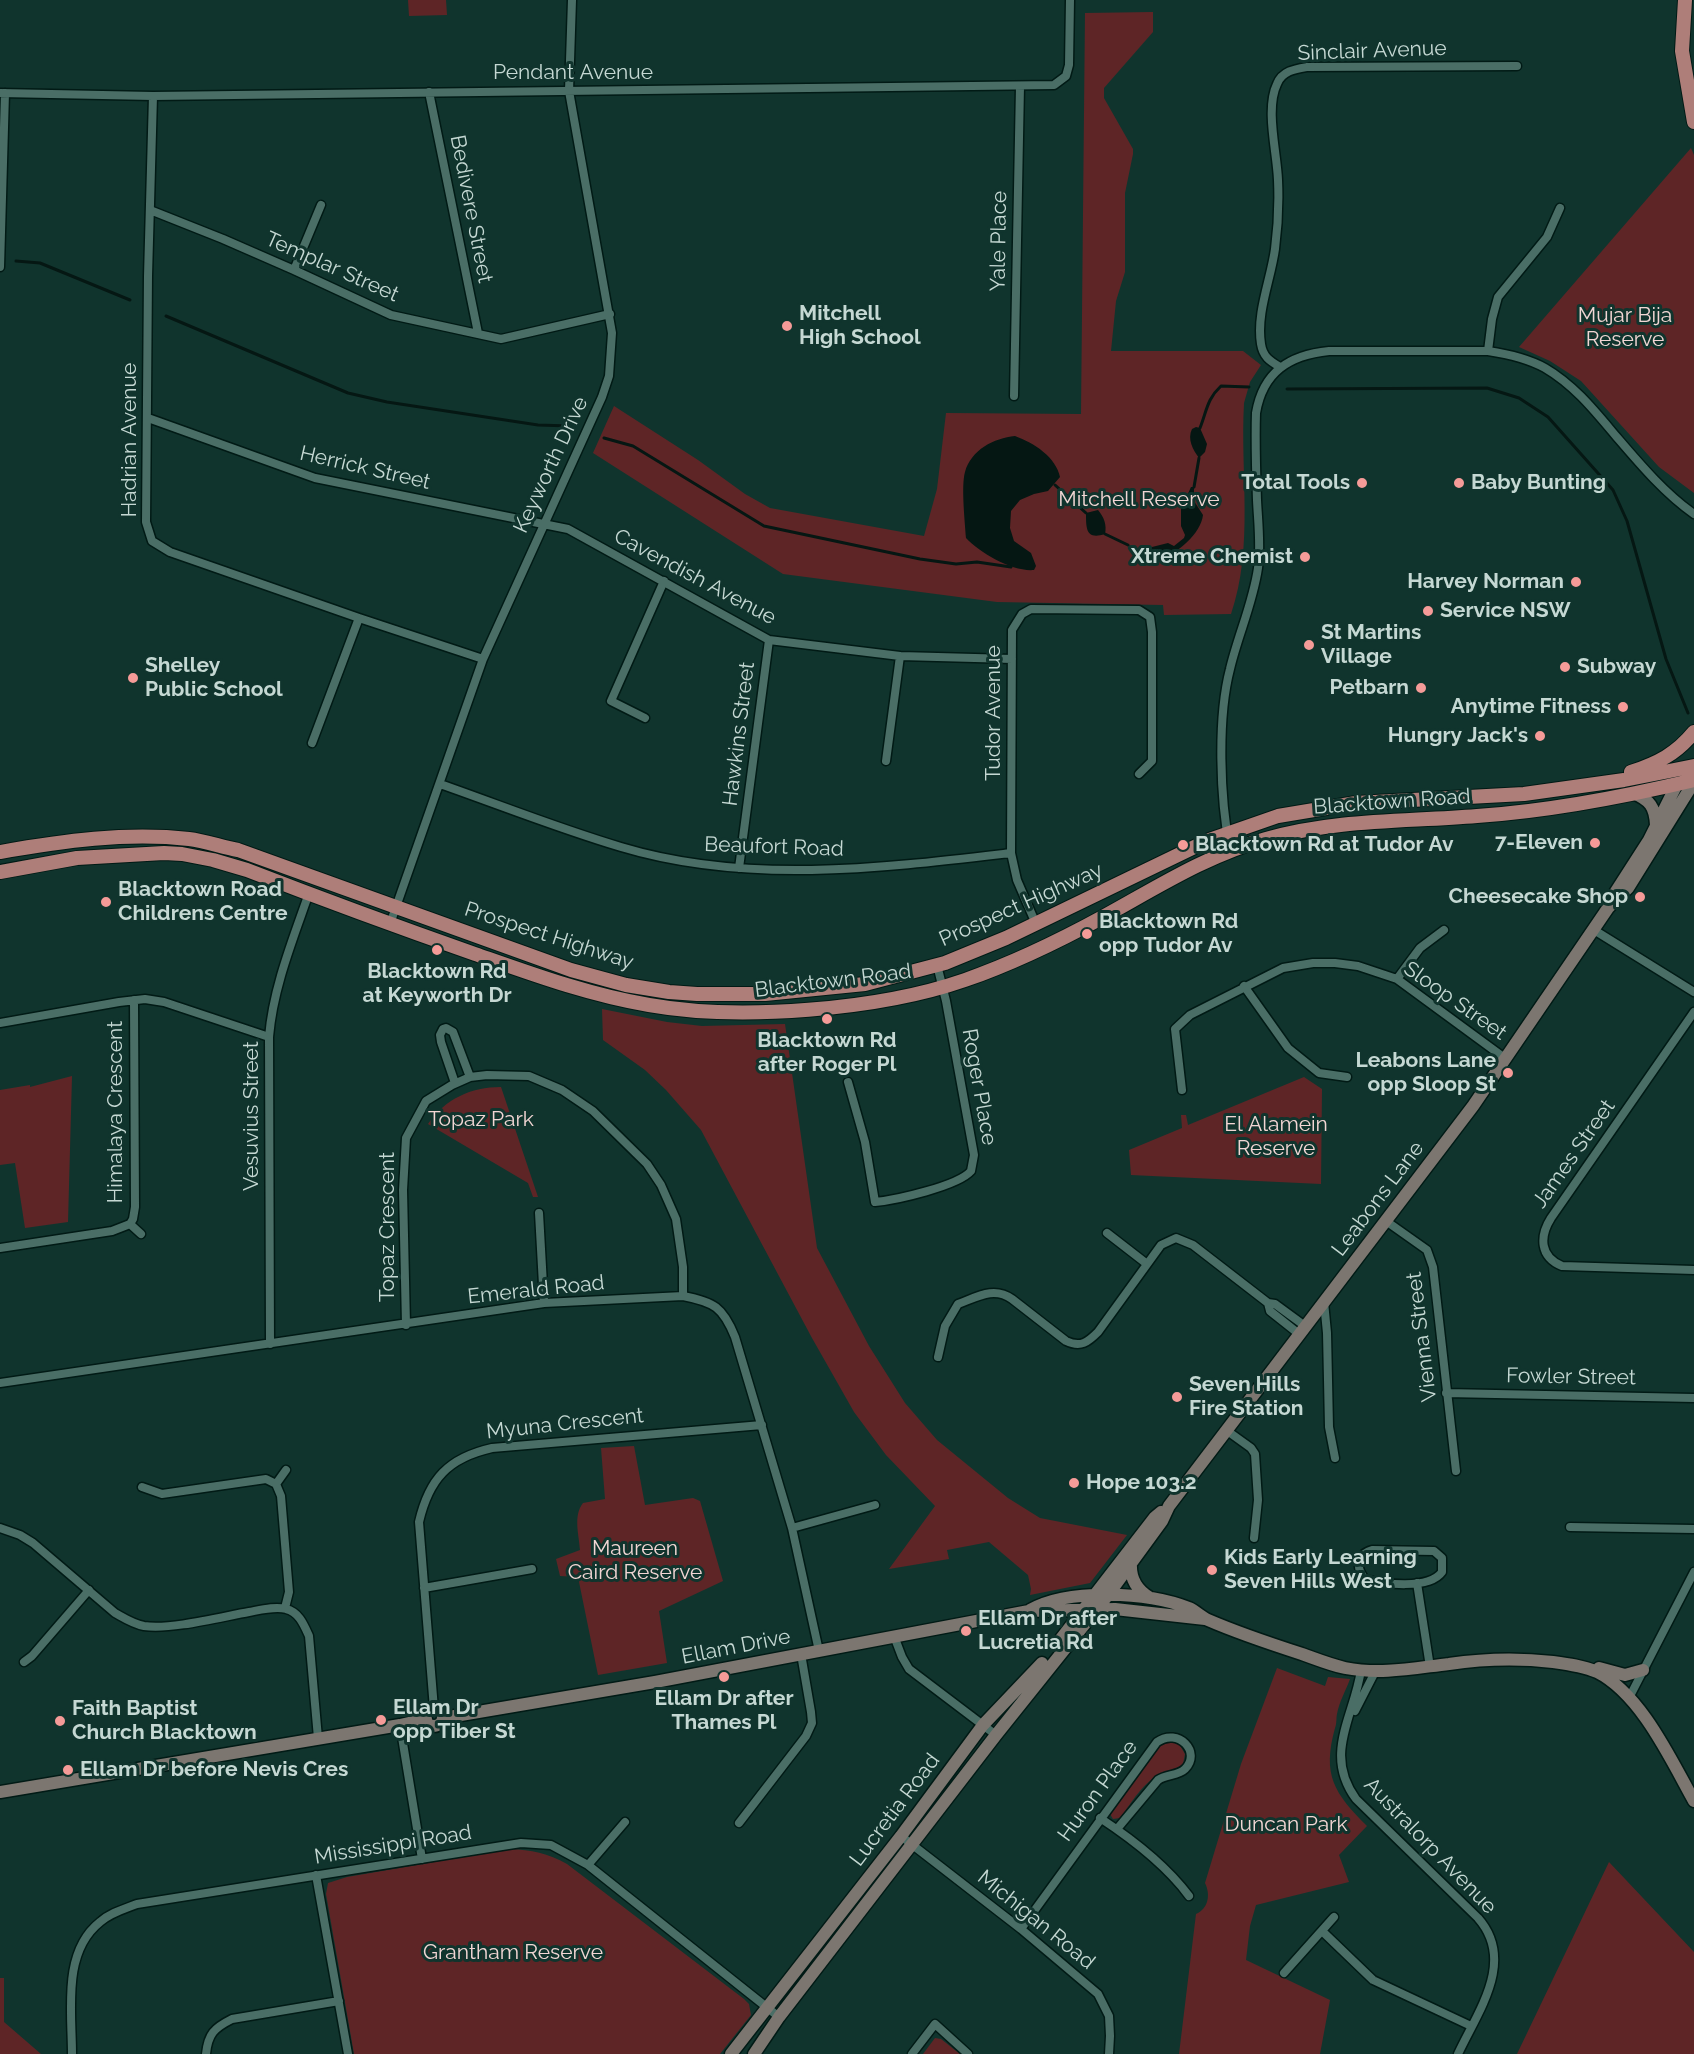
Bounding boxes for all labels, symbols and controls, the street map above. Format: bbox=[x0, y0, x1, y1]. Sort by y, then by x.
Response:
street label: Sinclair Avenue bbox=[1297, 36, 1447, 66]
street label: Pendant Avenue bbox=[493, 60, 653, 86]
street label: Bedivere Street bbox=[444, 133, 498, 285]
street label: Yale Place bbox=[986, 190, 1012, 292]
street label: Templar Street bbox=[261, 226, 403, 308]
place label: Mitchell High School bbox=[799, 301, 921, 351]
park label: Mujar Bija Reserve bbox=[1578, 303, 1672, 353]
marker: Mitchell High School bbox=[780, 319, 794, 333]
street label: Hadrian Avenue bbox=[117, 363, 143, 517]
street label: Keyworth Drive bbox=[508, 393, 594, 537]
street label: Herrick Street bbox=[297, 441, 433, 495]
place label: Total Tools bbox=[1241, 470, 1350, 496]
place label: Baby Bunting bbox=[1471, 470, 1606, 496]
marker: Total Tools bbox=[1355, 476, 1369, 490]
marker: Baby Bunting bbox=[1452, 476, 1466, 490]
park label: Mitchell Reserve bbox=[1058, 487, 1220, 513]
street label: Cavendish Avenue bbox=[610, 524, 780, 630]
place label: Xtreme Chemist bbox=[1131, 544, 1293, 570]
marker: Xtreme Chemist bbox=[1298, 550, 1312, 564]
place label: Harvey Norman bbox=[1407, 569, 1564, 595]
marker: Harvey Norman bbox=[1569, 575, 1583, 589]
place label: Service NSW bbox=[1440, 598, 1571, 624]
marker: Service NSW bbox=[1421, 604, 1435, 618]
place label: St Martins Village bbox=[1321, 620, 1421, 670]
marker: St Martins Village bbox=[1302, 638, 1316, 652]
street label: Tudor Avenue bbox=[981, 645, 1007, 781]
place label: Shelley Public School bbox=[145, 653, 283, 703]
place label: Subway bbox=[1577, 654, 1656, 680]
street label: Hawkins Street bbox=[718, 660, 760, 808]
marker: Subway bbox=[1558, 660, 1572, 674]
marker: Shelley Public School bbox=[126, 671, 140, 685]
place label: Petbarn bbox=[1329, 675, 1409, 701]
marker: Petbarn bbox=[1414, 681, 1428, 695]
place label: Anytime Fitness bbox=[1451, 694, 1611, 720]
marker: Anytime Fitness bbox=[1616, 700, 1630, 714]
place label: Hungry Jack's bbox=[1388, 723, 1528, 749]
marker: Hungry Jack's bbox=[1533, 729, 1547, 743]
street label: Blacktown Road bbox=[1312, 784, 1472, 820]
place label: 7-Eleven bbox=[1495, 830, 1583, 856]
street label: Beaufort Road bbox=[704, 832, 844, 862]
place label: Blacktown Rd at Tudor Av bbox=[1195, 832, 1454, 858]
marker: 7-Eleven bbox=[1588, 836, 1602, 850]
marker: Blacktown Rd at Tudor Av bbox=[1176, 838, 1190, 852]
street label: Prospect Highway bbox=[935, 858, 1107, 952]
place label: Blacktown Road Childrens Centre bbox=[118, 877, 288, 927]
place label: Cheesecake Shop bbox=[1449, 884, 1628, 910]
marker: Cheesecake Shop bbox=[1633, 890, 1647, 904]
marker: Blacktown Road Childrens Centre bbox=[99, 895, 113, 909]
street label: Prospect Highway bbox=[461, 897, 637, 975]
place label: Blacktown Rd opp Tudor Av bbox=[1099, 909, 1238, 959]
marker: Blacktown Rd opp Tudor Av bbox=[1080, 927, 1094, 941]
marker: Blacktown Rd at Keyworth Dr bbox=[430, 943, 444, 957]
street label: Sloop Street bbox=[1399, 956, 1511, 1046]
place label: Blacktown Rd at Keyworth Dr bbox=[362, 959, 512, 1009]
street label: Blacktown Road bbox=[753, 959, 913, 1003]
marker: Blacktown Rd after Roger Pl bbox=[820, 1012, 834, 1026]
street label: Himalaya Crescent bbox=[103, 1021, 129, 1203]
street label: Roger Place bbox=[956, 1027, 1002, 1147]
place label: Blacktown Rd after Roger Pl bbox=[757, 1028, 897, 1078]
street label: Vesuvius Street bbox=[239, 1041, 265, 1191]
place label: Leabons Lane opp Sloop St bbox=[1355, 1048, 1496, 1098]
marker: Leabons Lane opp Sloop St bbox=[1501, 1066, 1515, 1080]
street label: James Street bbox=[1527, 1095, 1621, 1213]
park label: Topaz Park bbox=[428, 1107, 534, 1133]
park label: El Alamein Reserve bbox=[1224, 1112, 1328, 1162]
street label: Leabons Lane bbox=[1327, 1137, 1429, 1261]
street label: Topaz Crescent bbox=[375, 1152, 401, 1302]
street label: Emerald Road bbox=[466, 1270, 606, 1310]
street label: Vienna Street bbox=[1402, 1271, 1442, 1403]
street label: Fowler Street bbox=[1506, 1363, 1636, 1391]
place label: Seven Hills Fire Station bbox=[1189, 1372, 1303, 1422]
marker: Seven Hills Fire Station bbox=[1170, 1390, 1184, 1404]
street label: Myuna Crescent bbox=[485, 1403, 645, 1445]
place label: Hope 103.2 bbox=[1086, 1470, 1197, 1496]
marker: Hope 103.2 bbox=[1067, 1476, 1081, 1490]
park label: Maureen Caird Reserve bbox=[568, 1536, 702, 1586]
place label: Kids Early Learning Seven Hills West bbox=[1224, 1545, 1417, 1595]
marker: Kids Early Learning Seven Hills West bbox=[1205, 1563, 1219, 1577]
place label: Ellam Dr after Lucretia Rd bbox=[978, 1606, 1117, 1656]
street label: Ellam Drive bbox=[679, 1624, 793, 1670]
marker: Ellam Dr after Lucretia Rd bbox=[959, 1624, 973, 1638]
marker: Ellam Dr after Thames Pl bbox=[717, 1670, 731, 1684]
place label: Ellam Dr after Thames Pl bbox=[654, 1686, 794, 1736]
place label: Ellam Dr opp Tiber St bbox=[393, 1695, 515, 1745]
place label: Faith Baptist Church Blacktown bbox=[72, 1696, 257, 1746]
marker: Ellam Dr opp Tiber St bbox=[374, 1713, 388, 1727]
marker: Faith Baptist Church Blacktown bbox=[53, 1714, 67, 1728]
street label: Huron Place bbox=[1053, 1735, 1143, 1847]
street label: Lucretia Road bbox=[845, 1749, 945, 1871]
place label: Ellam Dr before Nevis Cres bbox=[80, 1757, 348, 1783]
marker: Ellam Dr before Nevis Cres bbox=[61, 1763, 75, 1777]
street label: Australorp Avenue bbox=[1358, 1773, 1502, 1919]
park label: Duncan Park bbox=[1224, 1812, 1348, 1838]
street label: Mississippi Road bbox=[313, 1820, 473, 1870]
street label: Michigan Road bbox=[972, 1865, 1100, 1975]
park label: Grantham Reserve bbox=[423, 1940, 603, 1966]

